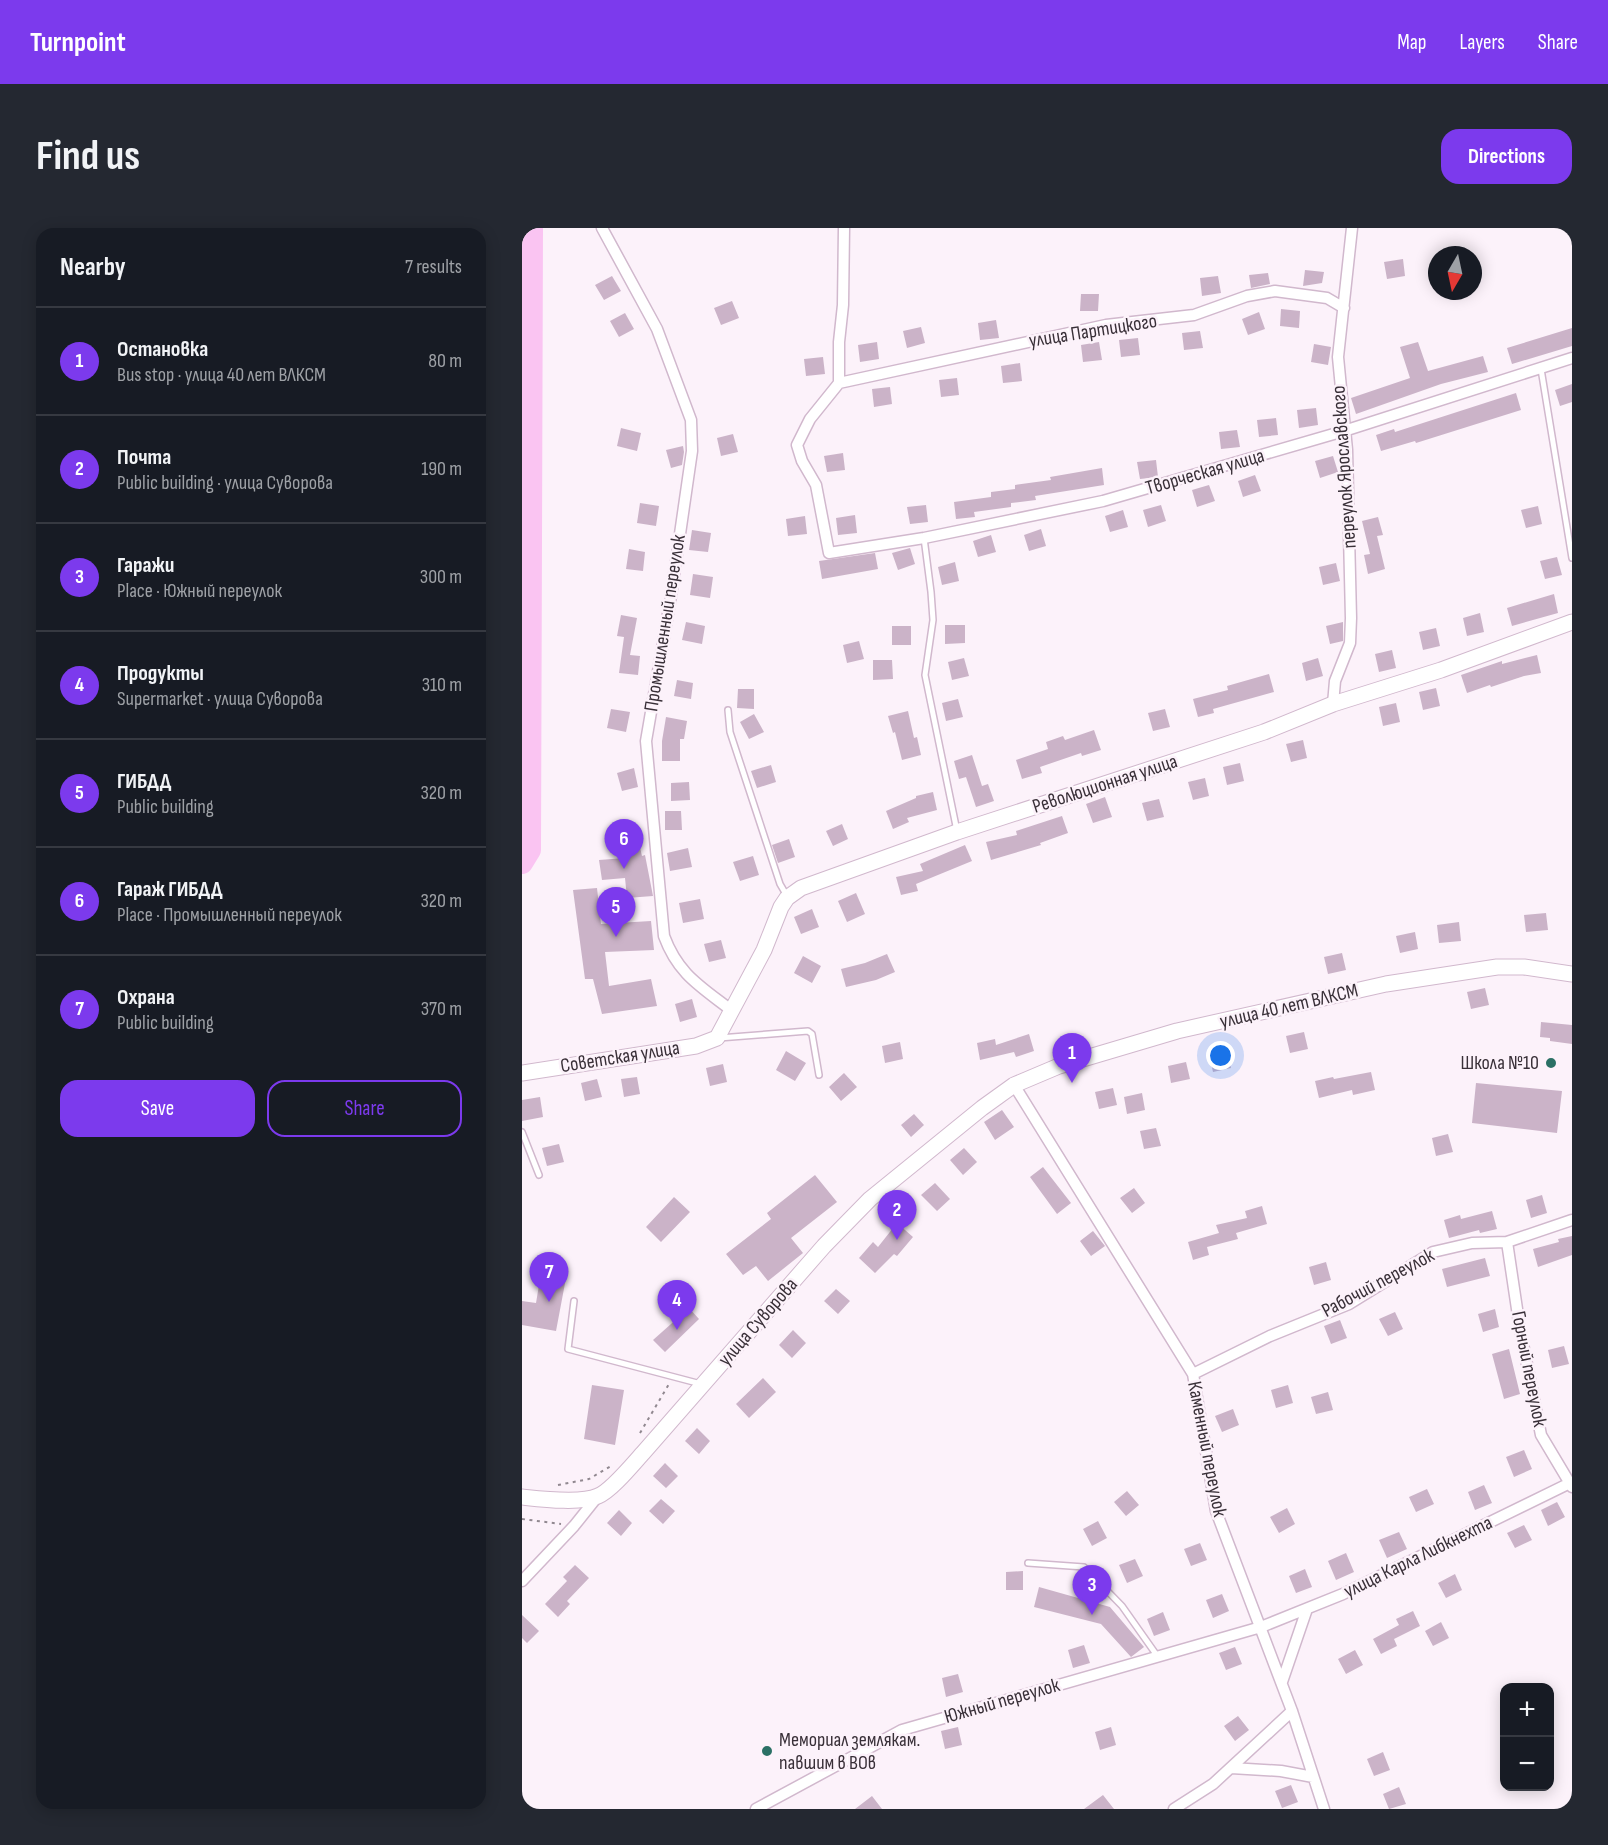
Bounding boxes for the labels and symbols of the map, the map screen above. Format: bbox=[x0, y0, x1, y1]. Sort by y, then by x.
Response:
north arrow bbox=[1428, 246, 1482, 300]
street label: улица Партицкого bbox=[1027, 309, 1159, 353]
street label: переулок Ярославского bbox=[1326, 385, 1362, 549]
street label: Творческая улица bbox=[1143, 444, 1267, 500]
street label: Промышленный переулок bbox=[639, 532, 691, 713]
street label: Революционная улица bbox=[1029, 749, 1181, 819]
pin: 6 bbox=[604, 820, 644, 869]
pin: 5 bbox=[596, 888, 635, 937]
street label: улица 40 лет ВЛКСМ bbox=[1217, 978, 1361, 1034]
pin: 1 bbox=[1052, 1034, 1092, 1083]
street label: Советская улица bbox=[559, 1036, 681, 1078]
your location bbox=[1206, 1041, 1235, 1070]
place label: Школа №10 bbox=[1461, 1051, 1539, 1075]
marker: Школа №10 bbox=[1544, 1056, 1558, 1070]
pin: 2 bbox=[878, 1190, 916, 1240]
street label: Рабочий переулок bbox=[1318, 1243, 1439, 1323]
pin: 7 bbox=[530, 1252, 568, 1302]
street label: улица Суворова bbox=[713, 1273, 803, 1371]
pin: 4 bbox=[658, 1280, 696, 1330]
street label: Горный переулок bbox=[1506, 1309, 1552, 1429]
street label: Каменный переулок bbox=[1182, 1379, 1232, 1519]
street label: улица Карла Либкнехта bbox=[1340, 1511, 1496, 1603]
pin: 3 bbox=[1072, 1566, 1112, 1615]
street label: Южный переулок bbox=[942, 1673, 1063, 1729]
place label: Мемориал землякам. павшим в ВОв bbox=[779, 1728, 920, 1775]
marker: Мемориал землякам. павшим в ВОв bbox=[760, 1744, 774, 1758]

